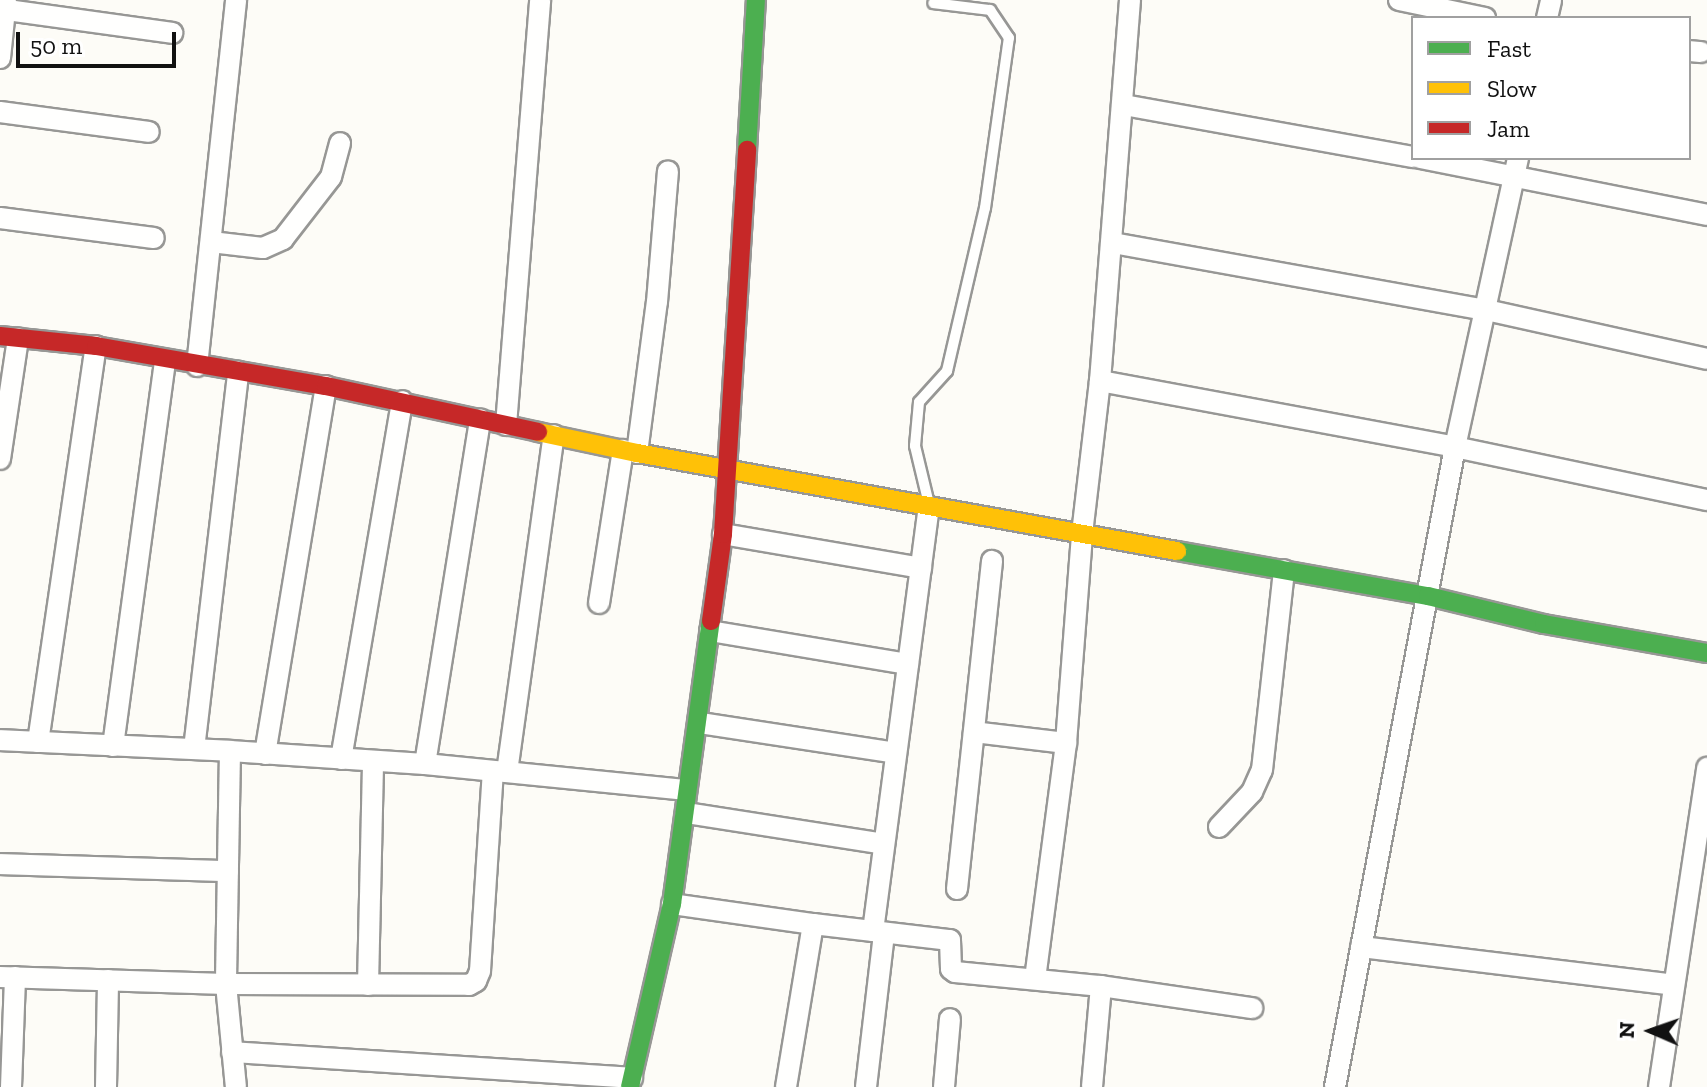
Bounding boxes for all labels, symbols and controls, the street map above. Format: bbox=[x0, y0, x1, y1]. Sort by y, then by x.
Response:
scale bar bbox=[20, 16, 180, 66]
legend bbox=[1411, 16, 1691, 160]
text: 50 m bbox=[30, 31, 82, 60]
text: Fast bbox=[1487, 34, 1531, 63]
text: Slow bbox=[1487, 74, 1537, 103]
text: Jam bbox=[1487, 114, 1530, 143]
north arrow bbox=[1611, 991, 1691, 1071]
text: N bbox=[1613, 1021, 1640, 1039]

